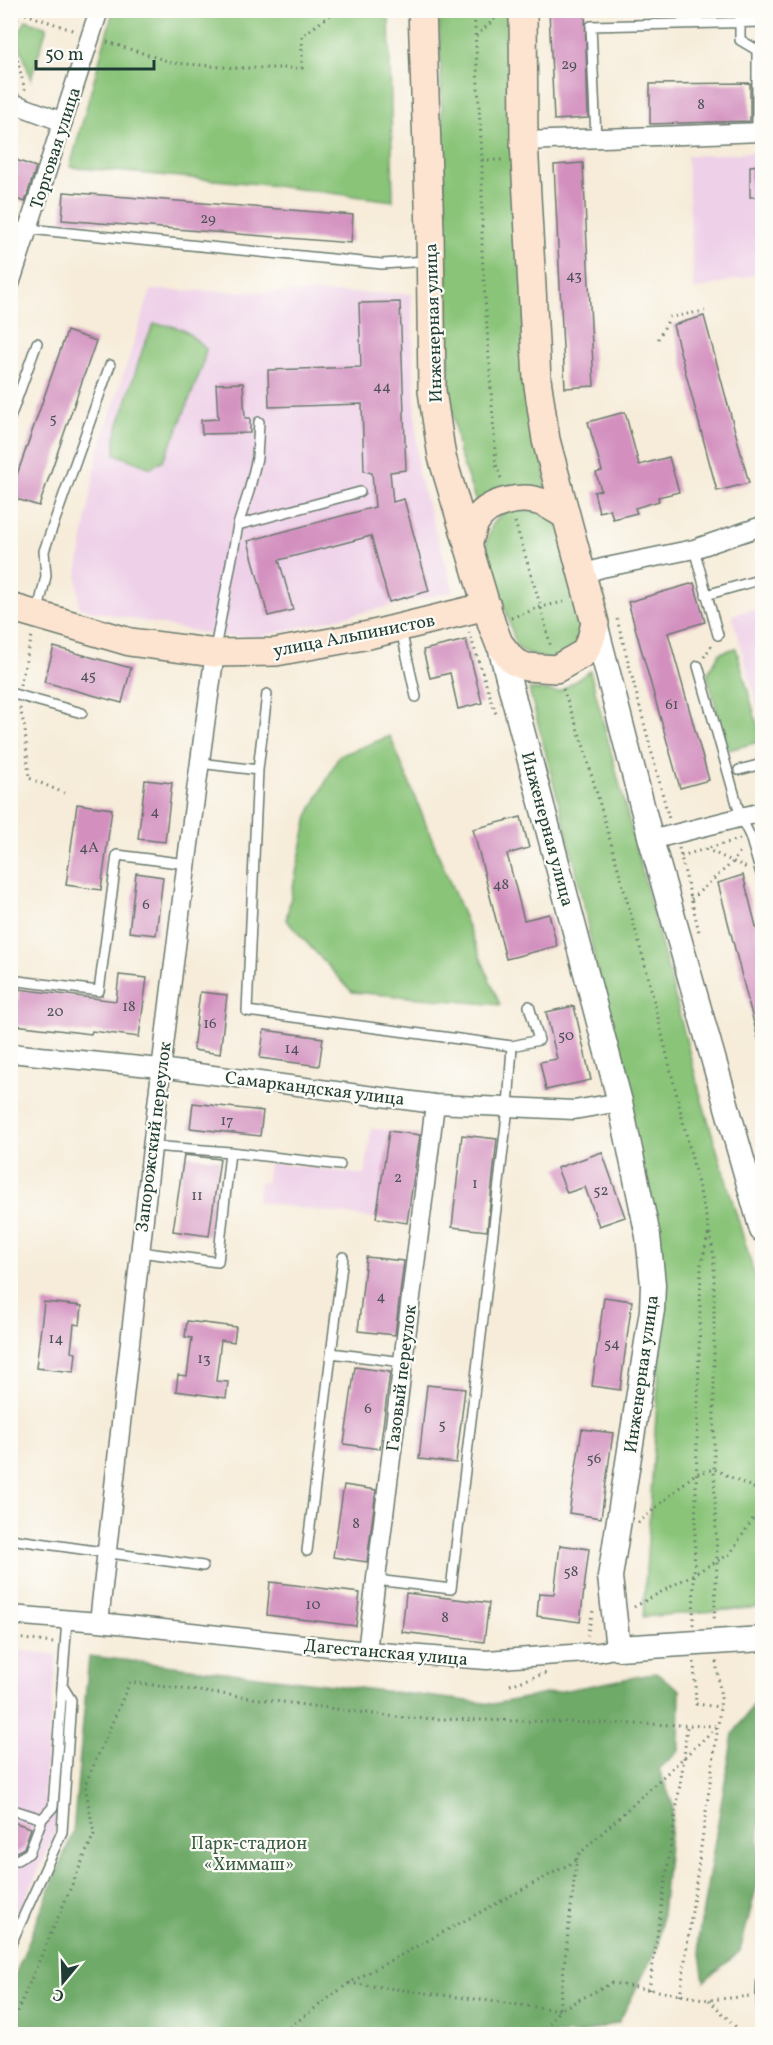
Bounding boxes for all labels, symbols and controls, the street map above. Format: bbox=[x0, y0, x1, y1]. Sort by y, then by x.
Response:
scale bar bbox=[36, 33, 154, 71]
text: 50 m bbox=[45, 43, 84, 68]
house number: 29 bbox=[561, 55, 577, 76]
street label: Торговая улица bbox=[25, 84, 88, 213]
house number: 8 bbox=[697, 95, 705, 116]
house number: 29 bbox=[200, 209, 216, 230]
street label: Инженерная улица bbox=[419, 243, 450, 403]
house number: 43 bbox=[566, 266, 582, 287]
house number: 44 bbox=[373, 377, 391, 398]
house number: 5 bbox=[49, 409, 57, 430]
street label: улица Альпинистов bbox=[271, 609, 437, 664]
house number: 45 bbox=[80, 666, 96, 687]
house number: 61 bbox=[665, 695, 679, 716]
street label: Инженерная улица bbox=[514, 749, 579, 910]
house number: 4 bbox=[151, 802, 160, 823]
house number: 4А bbox=[79, 838, 99, 859]
house number: 48 bbox=[493, 875, 509, 896]
house number: 6 bbox=[142, 895, 150, 916]
house number: 18 bbox=[122, 997, 136, 1018]
house number: 20 bbox=[47, 1002, 63, 1023]
house number: 16 bbox=[203, 1014, 217, 1035]
house number: 50 bbox=[558, 1026, 574, 1047]
house number: 14 bbox=[285, 1039, 299, 1060]
street label: Запорожский переулок bbox=[130, 1040, 179, 1234]
street label: Самаркандская улица bbox=[224, 1066, 406, 1113]
house number: 17 bbox=[220, 1111, 234, 1132]
house number: 2 bbox=[394, 1168, 402, 1189]
house number: 1 bbox=[472, 1174, 478, 1195]
house number: 52 bbox=[593, 1181, 609, 1202]
house number: 11 bbox=[191, 1186, 203, 1207]
house number: 4 bbox=[377, 1287, 386, 1308]
street label: Инженерная улица bbox=[619, 1294, 666, 1455]
street label: Газовый переулок bbox=[381, 1303, 424, 1453]
house number: 14 bbox=[49, 1329, 63, 1350]
house number: 54 bbox=[604, 1334, 620, 1355]
house number: 13 bbox=[197, 1349, 211, 1370]
house number: 6 bbox=[364, 1399, 372, 1420]
house number: 5 bbox=[438, 1415, 446, 1436]
house number: 56 bbox=[587, 1449, 601, 1470]
house number: 8 bbox=[352, 1514, 360, 1535]
house number: 58 bbox=[564, 1562, 578, 1583]
house number: 10 bbox=[306, 1595, 320, 1616]
house number: 8 bbox=[441, 1608, 449, 1629]
street label: Дагестанская улица bbox=[303, 1634, 469, 1673]
park label: Парк-стадион «Химмаш» bbox=[191, 1832, 307, 1878]
north arrow bbox=[33, 1952, 93, 2012]
text: С bbox=[50, 1982, 67, 2006]

